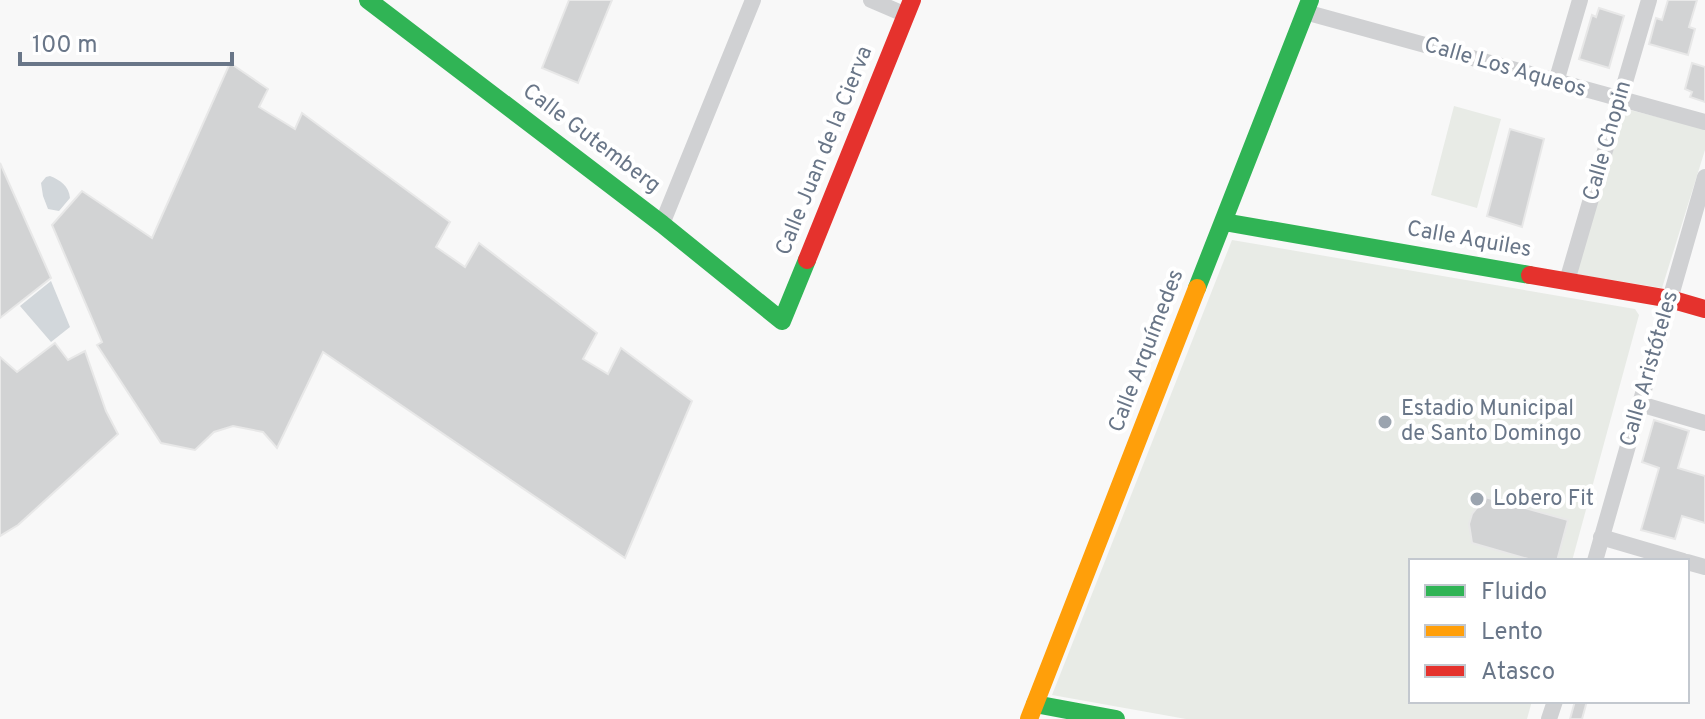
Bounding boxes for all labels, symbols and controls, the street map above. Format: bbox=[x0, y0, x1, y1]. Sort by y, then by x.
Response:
scale bar bbox=[20, 16, 232, 66]
text: 100 m bbox=[32, 31, 98, 61]
street label: Calle Los Aqueos bbox=[1421, 32, 1589, 104]
street label: Calle Juan de la Cierva bbox=[771, 42, 879, 260]
street label: Calle Gutemberg bbox=[517, 78, 665, 200]
street label: Calle Chopin bbox=[1578, 78, 1638, 204]
street label: Calle Aquiles bbox=[1404, 216, 1534, 264]
street label: Calle Arquímedes bbox=[1104, 266, 1190, 436]
street label: Calle Aristóteles bbox=[1615, 288, 1685, 450]
place label: Estadio Municipal de Santo Domingo bbox=[1401, 396, 1581, 448]
marker: Estadio Municipal de Santo Domingo bbox=[1376, 413, 1394, 431]
place label: Lobero Fit bbox=[1493, 486, 1594, 513]
marker: Lobero Fit bbox=[1468, 490, 1486, 508]
legend bbox=[1409, 559, 1689, 703]
text: Fluido bbox=[1481, 578, 1547, 608]
text: Lento bbox=[1481, 618, 1543, 648]
text: Atasco bbox=[1481, 658, 1555, 688]

